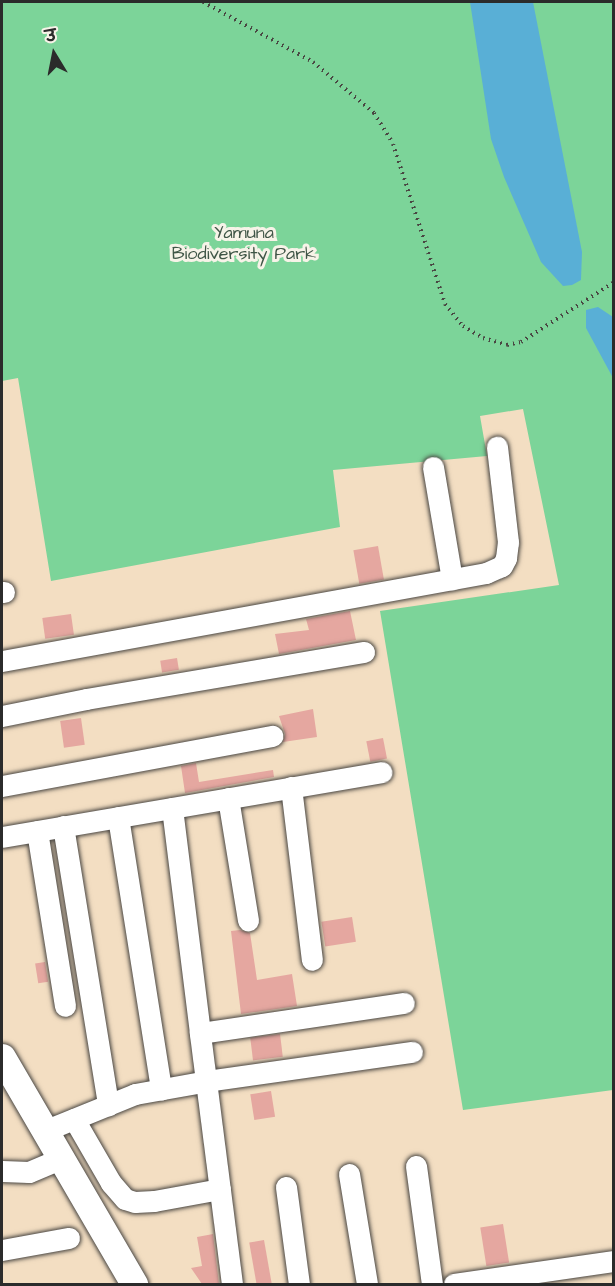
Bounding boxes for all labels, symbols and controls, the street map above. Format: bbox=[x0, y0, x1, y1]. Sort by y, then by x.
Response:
north arrow bbox=[24, 24, 84, 84]
text: उ bbox=[44, 25, 58, 48]
park label: Yamuna Biodiversity Park bbox=[172, 223, 316, 266]

